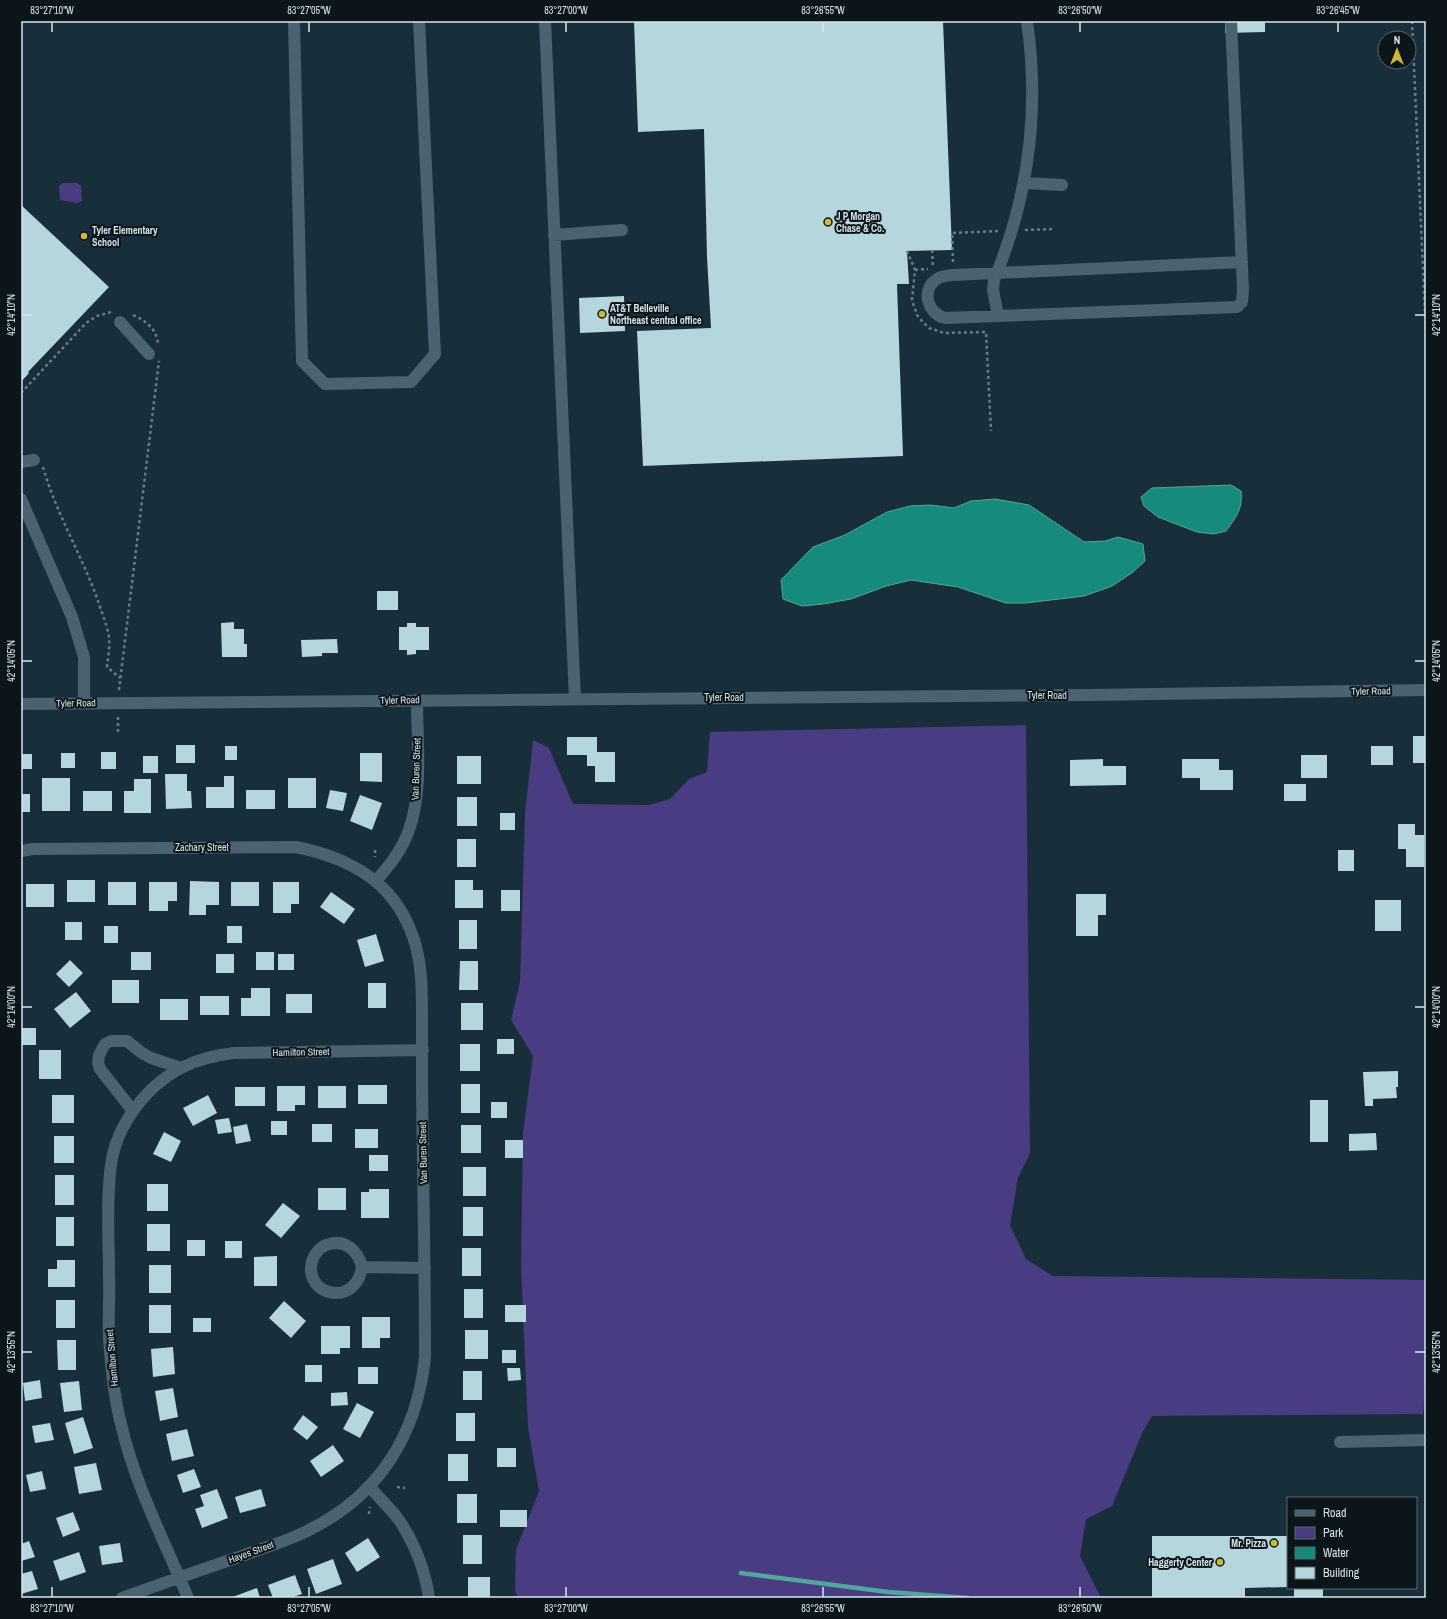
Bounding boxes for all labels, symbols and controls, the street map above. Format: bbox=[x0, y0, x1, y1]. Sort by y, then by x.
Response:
text: 83°27'10"W bbox=[30, 4, 74, 17]
text: 83°27'05"W bbox=[287, 4, 331, 17]
text: 83°27'00"W bbox=[544, 4, 588, 17]
text: 83°26'55"W bbox=[801, 4, 845, 17]
text: 83°26'50"W bbox=[1058, 4, 1102, 17]
text: 83°26'45"W bbox=[1316, 4, 1360, 17]
north arrow bbox=[1377, 30, 1417, 70]
text: N bbox=[1394, 33, 1400, 47]
place label: J P Morgan Chase & Co. bbox=[836, 210, 884, 235]
marker: J P Morgan Chase & Co. bbox=[823, 217, 833, 227]
place label: Tyler Elementary School bbox=[92, 224, 158, 249]
marker: Tyler Elementary School bbox=[79, 231, 89, 241]
text: 42°14'10"N bbox=[5, 294, 18, 336]
text: 42°14'10"N bbox=[1430, 294, 1443, 336]
place label: AT&T Belleville Northeast central office bbox=[610, 302, 702, 327]
marker: AT&T Belleville Northeast central office bbox=[597, 309, 607, 319]
text: 42°14'05"N bbox=[5, 640, 18, 682]
text: 42°14'05"N bbox=[1430, 640, 1443, 682]
street label: Tyler Road bbox=[1351, 684, 1391, 698]
street label: Tyler Road bbox=[1027, 689, 1067, 702]
street label: Tyler Road bbox=[704, 691, 744, 704]
street label: Tyler Road bbox=[380, 693, 420, 707]
street label: Tyler Road bbox=[56, 696, 96, 710]
street label: Van Buren Street bbox=[408, 737, 424, 800]
street label: Zachary Street bbox=[175, 841, 230, 854]
text: 42°14'00"N bbox=[5, 986, 18, 1028]
text: 42°14'00"N bbox=[1430, 986, 1443, 1028]
street label: Hamilton Street bbox=[272, 1045, 330, 1059]
street label: Van Buren Street bbox=[416, 1121, 430, 1184]
street label: Hamilton Street bbox=[103, 1328, 121, 1387]
text: 42°13'55"N bbox=[5, 1331, 18, 1373]
text: 42°13'55"N bbox=[1430, 1331, 1443, 1373]
legend bbox=[1287, 1497, 1417, 1589]
text: Road bbox=[1323, 1505, 1347, 1521]
text: Park bbox=[1323, 1525, 1343, 1541]
place label: Mr. Pizza bbox=[1231, 1537, 1266, 1550]
street label: Hayes Street bbox=[227, 1538, 276, 1566]
marker: Mr. Pizza bbox=[1269, 1538, 1279, 1548]
text: Water bbox=[1323, 1545, 1350, 1561]
place label: Haggerty Center bbox=[1148, 1556, 1213, 1569]
marker: Haggerty Center bbox=[1215, 1557, 1225, 1567]
text: Building bbox=[1323, 1565, 1360, 1581]
text: 83°27'10"W bbox=[30, 1602, 74, 1615]
text: 83°27'05"W bbox=[287, 1602, 331, 1615]
text: 83°27'00"W bbox=[544, 1602, 588, 1615]
text: 83°26'55"W bbox=[801, 1602, 845, 1615]
text: 83°26'50"W bbox=[1058, 1602, 1102, 1615]

